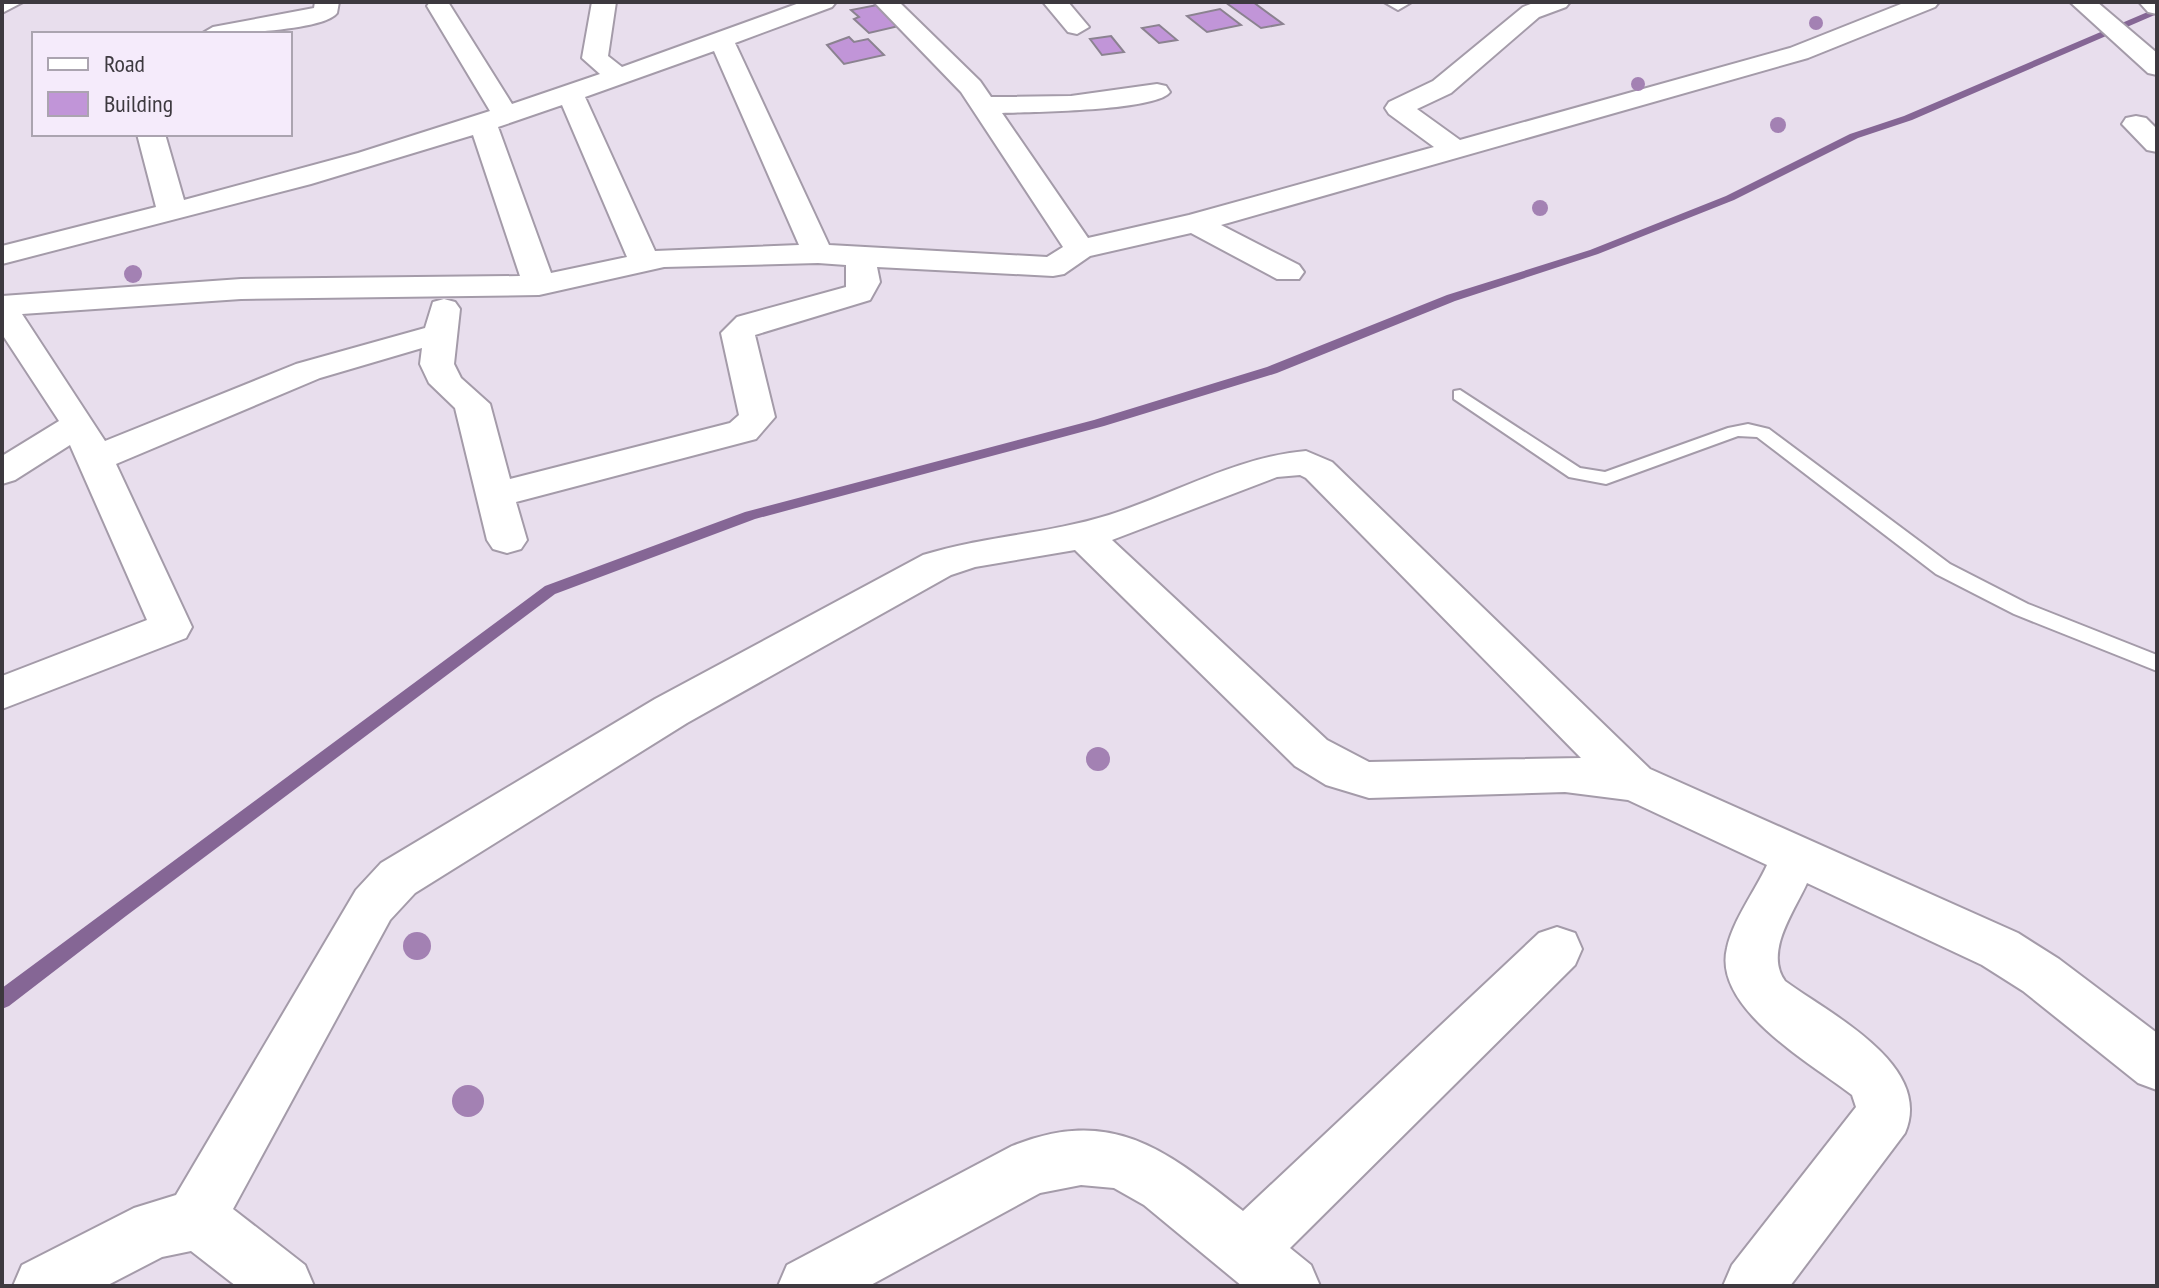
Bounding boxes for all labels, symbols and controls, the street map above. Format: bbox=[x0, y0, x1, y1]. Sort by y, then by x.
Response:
legend bbox=[32, 32, 292, 136]
text: Road bbox=[104, 48, 145, 79]
text: Building bbox=[104, 88, 173, 119]

